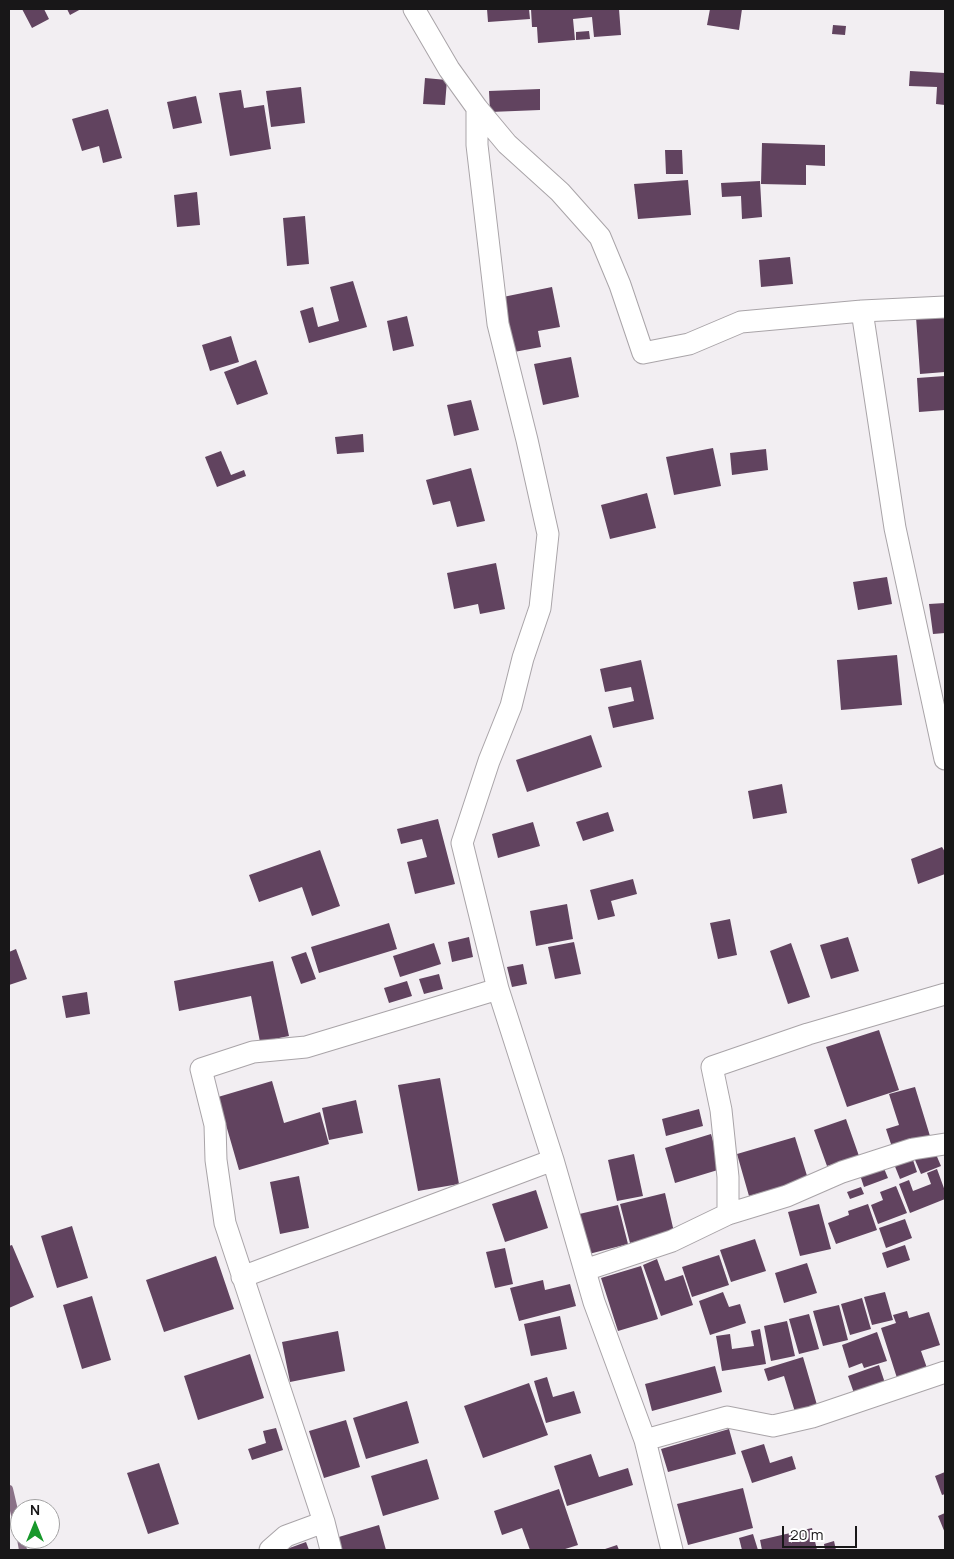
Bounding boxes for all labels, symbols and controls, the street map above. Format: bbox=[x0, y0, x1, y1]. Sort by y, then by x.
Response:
north arrow bbox=[10, 1499, 60, 1549]
text: N bbox=[30, 1500, 40, 1519]
scale bar bbox=[784, 1516, 859, 1548]
text: 20 m bbox=[790, 1524, 823, 1545]

